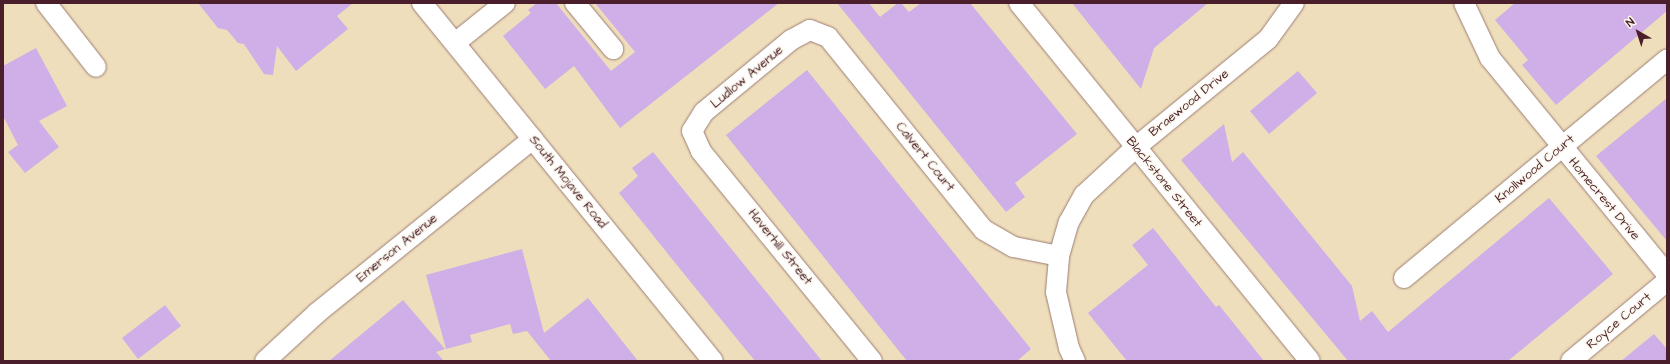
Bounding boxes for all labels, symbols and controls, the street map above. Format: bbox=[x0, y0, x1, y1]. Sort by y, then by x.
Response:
north arrow bbox=[1618, 12, 1658, 52]
text: N bbox=[1623, 14, 1638, 30]
street label: Ludlow Avenue bbox=[708, 42, 786, 112]
street label: Braewood Drive bbox=[1146, 66, 1232, 140]
street label: Calvert Court bbox=[892, 119, 958, 195]
street label: Knollwood Court bbox=[1492, 131, 1578, 207]
street label: South Mojave Road bbox=[526, 132, 610, 232]
street label: Blackstone Street bbox=[1123, 134, 1205, 230]
street label: Homecrest Drive bbox=[1565, 154, 1643, 244]
street label: Haverhill Street bbox=[745, 206, 815, 288]
street label: Emerson Avenue bbox=[353, 211, 441, 285]
street label: Royce Court bbox=[1583, 289, 1655, 353]

